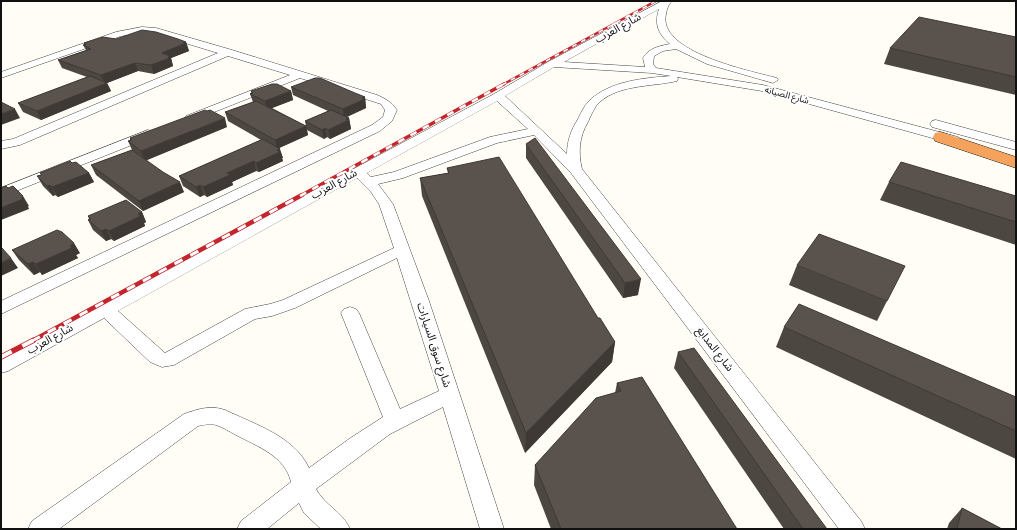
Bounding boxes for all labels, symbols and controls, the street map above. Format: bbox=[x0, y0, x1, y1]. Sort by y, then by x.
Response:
street label: شارع العزب bbox=[592, 9, 644, 47]
street label: شارع الصيانه bbox=[763, 83, 810, 108]
street label: شارع العزب bbox=[308, 165, 360, 203]
street label: شارع سوق السيارات bbox=[413, 301, 455, 390]
street label: شارع العزب bbox=[24, 320, 76, 358]
street label: شارع المدابغ bbox=[693, 323, 737, 375]

